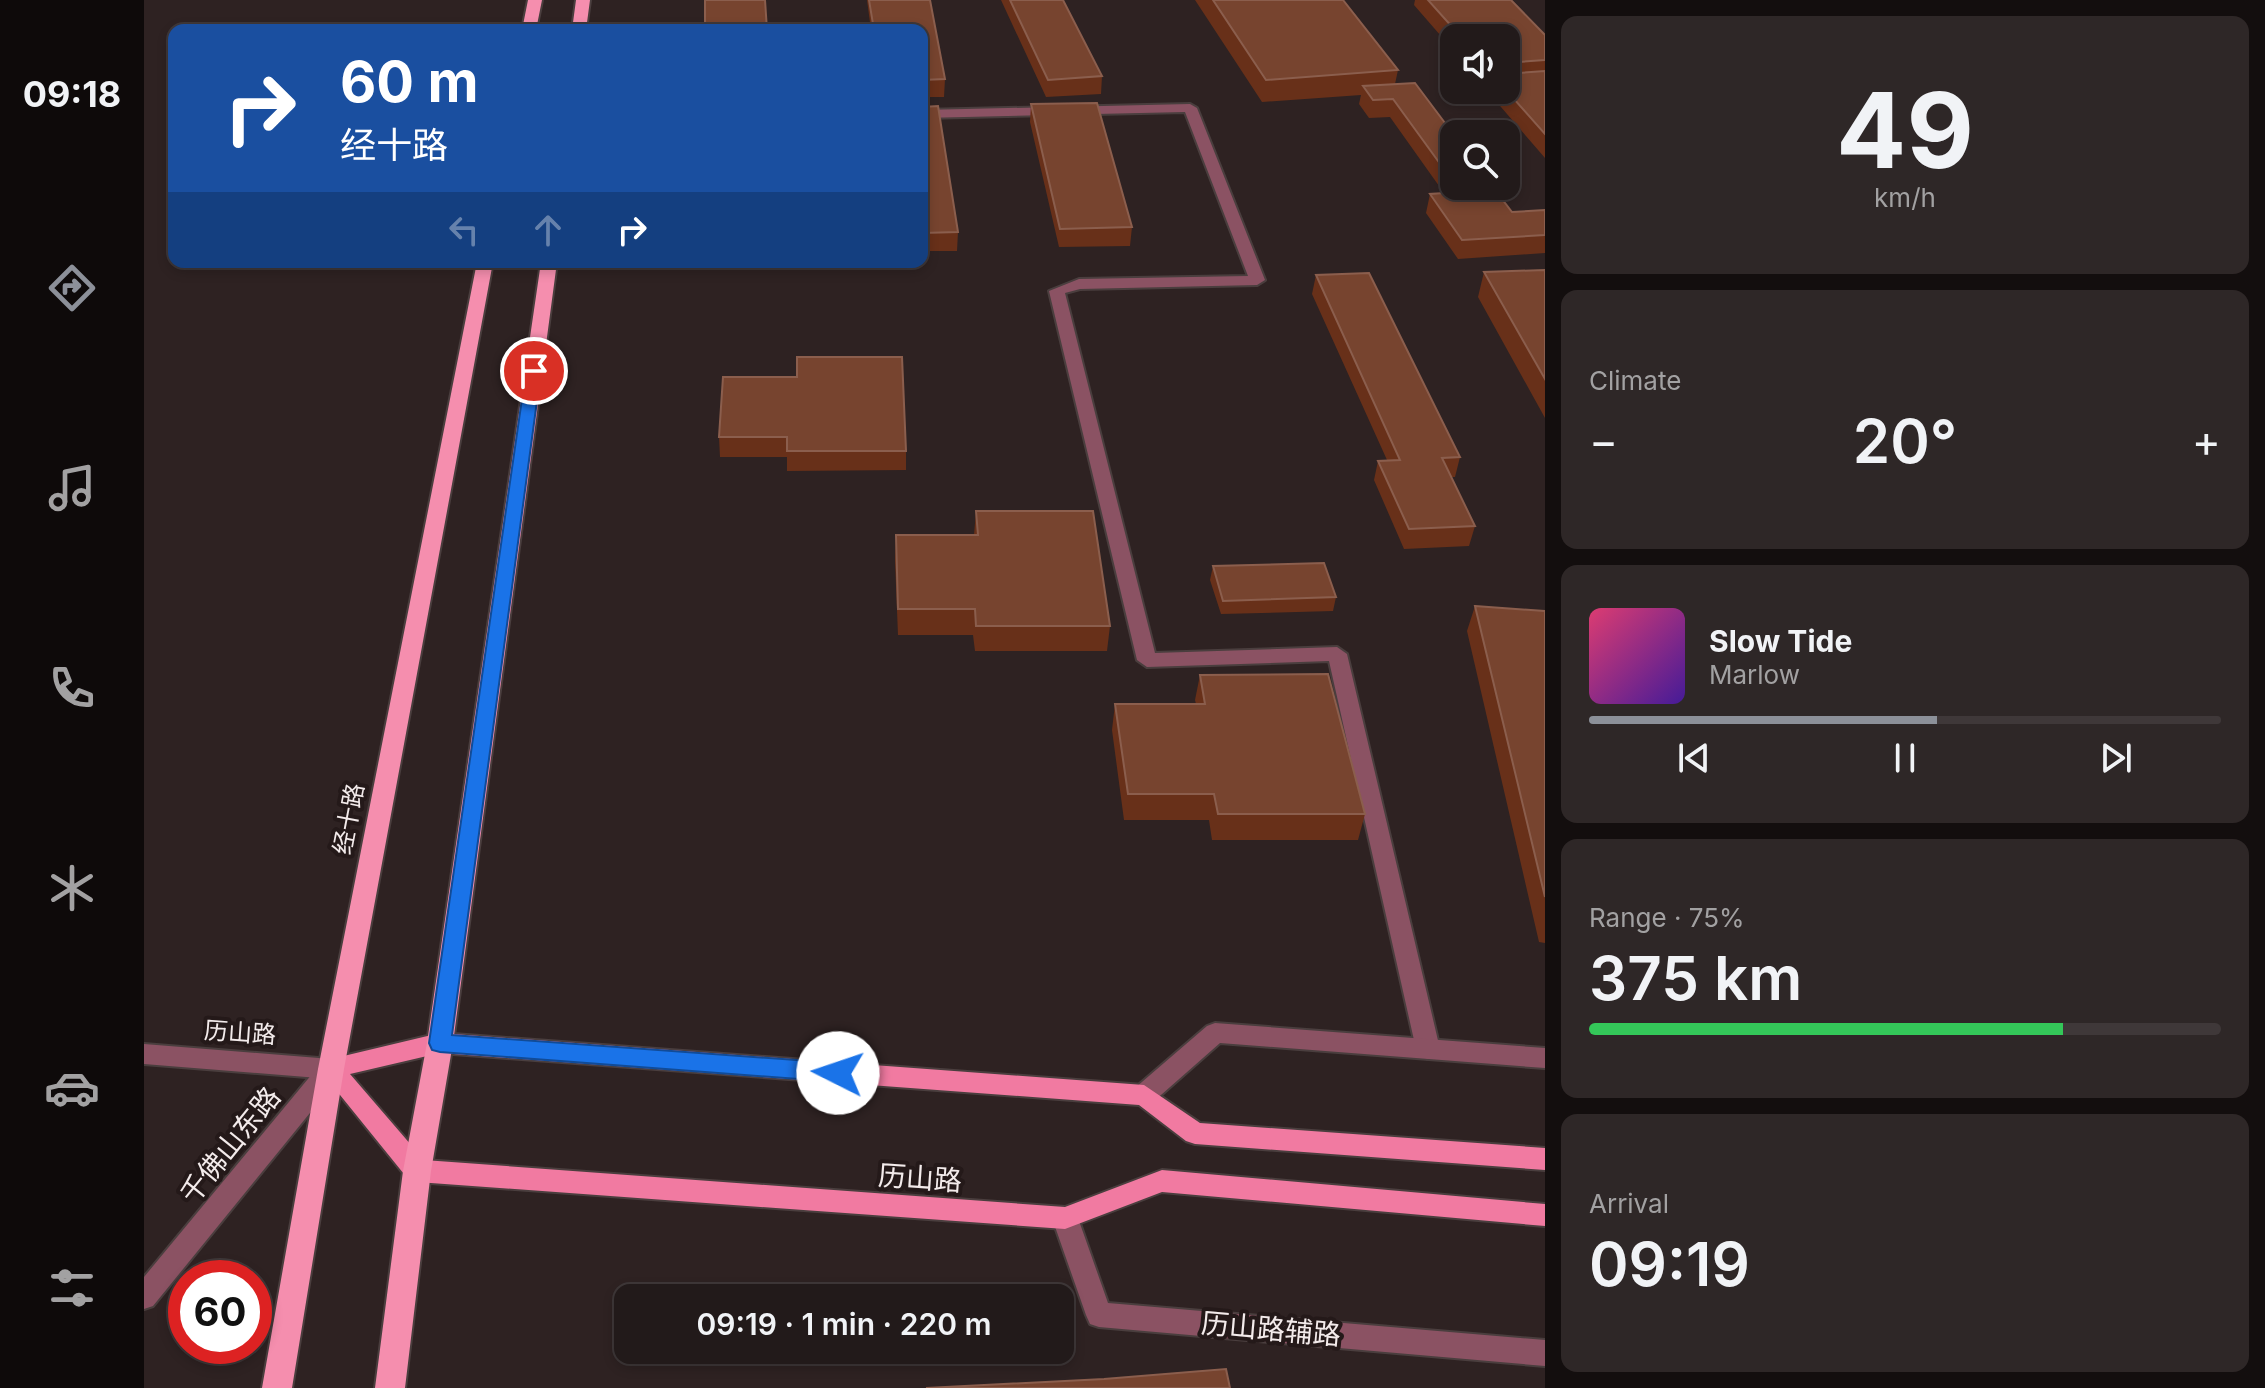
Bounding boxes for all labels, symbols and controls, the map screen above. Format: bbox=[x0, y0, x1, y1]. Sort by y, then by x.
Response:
map controls bbox=[1440, 24, 1520, 200]
button: sound bbox=[1440, 24, 1520, 104]
text: 60 m bbox=[340, 48, 479, 116]
icon: right bbox=[208, 56, 312, 160]
text: 49 bbox=[1836, 67, 1974, 193]
text: 09:18 bbox=[23, 72, 121, 116]
button: search bbox=[1440, 120, 1520, 200]
text: 经十路 bbox=[340, 123, 448, 167]
text: km/h bbox=[1874, 182, 1936, 213]
icon: left bbox=[442, 208, 486, 252]
icon: ahead bbox=[526, 208, 570, 252]
icon: right bbox=[610, 208, 654, 252]
icon: directions bbox=[44, 260, 100, 316]
pin bbox=[500, 337, 568, 405]
icon: arrive bbox=[512, 349, 556, 393]
text: Climate bbox=[1589, 365, 1681, 396]
text: 20° bbox=[1853, 405, 1957, 477]
text: − bbox=[1589, 414, 1618, 468]
text: + bbox=[2192, 414, 2221, 468]
icon: music bbox=[44, 460, 100, 516]
text: Slow Tide bbox=[1709, 623, 1852, 659]
text: Marlow bbox=[1709, 659, 1800, 690]
icon: phone bbox=[44, 660, 100, 716]
icon: previous bbox=[1672, 736, 1716, 780]
icon: pause bbox=[1883, 736, 1927, 780]
icon: next bbox=[2094, 736, 2138, 780]
street label: 经十路 bbox=[327, 781, 370, 857]
icon: climate bbox=[44, 860, 100, 916]
text: Range · 75% bbox=[1589, 902, 1745, 933]
text: 375 km bbox=[1589, 942, 1802, 1014]
street label: 历山路 bbox=[203, 1016, 277, 1049]
position arrow bbox=[796, 1031, 880, 1115]
icon: car bbox=[44, 1060, 100, 1116]
street label: 千佛山东路 bbox=[173, 1080, 287, 1210]
street label: 历山路 bbox=[877, 1158, 963, 1198]
text: Arrival bbox=[1589, 1188, 1669, 1219]
text: 09:19 bbox=[1589, 1228, 1750, 1300]
icon: filters bbox=[44, 1260, 100, 1316]
speed limit sign: 60 bbox=[168, 1260, 272, 1364]
text: 09:19 · 1 min · 220 m bbox=[697, 1306, 992, 1342]
street label: 历山路辅路 bbox=[1200, 1306, 1342, 1352]

